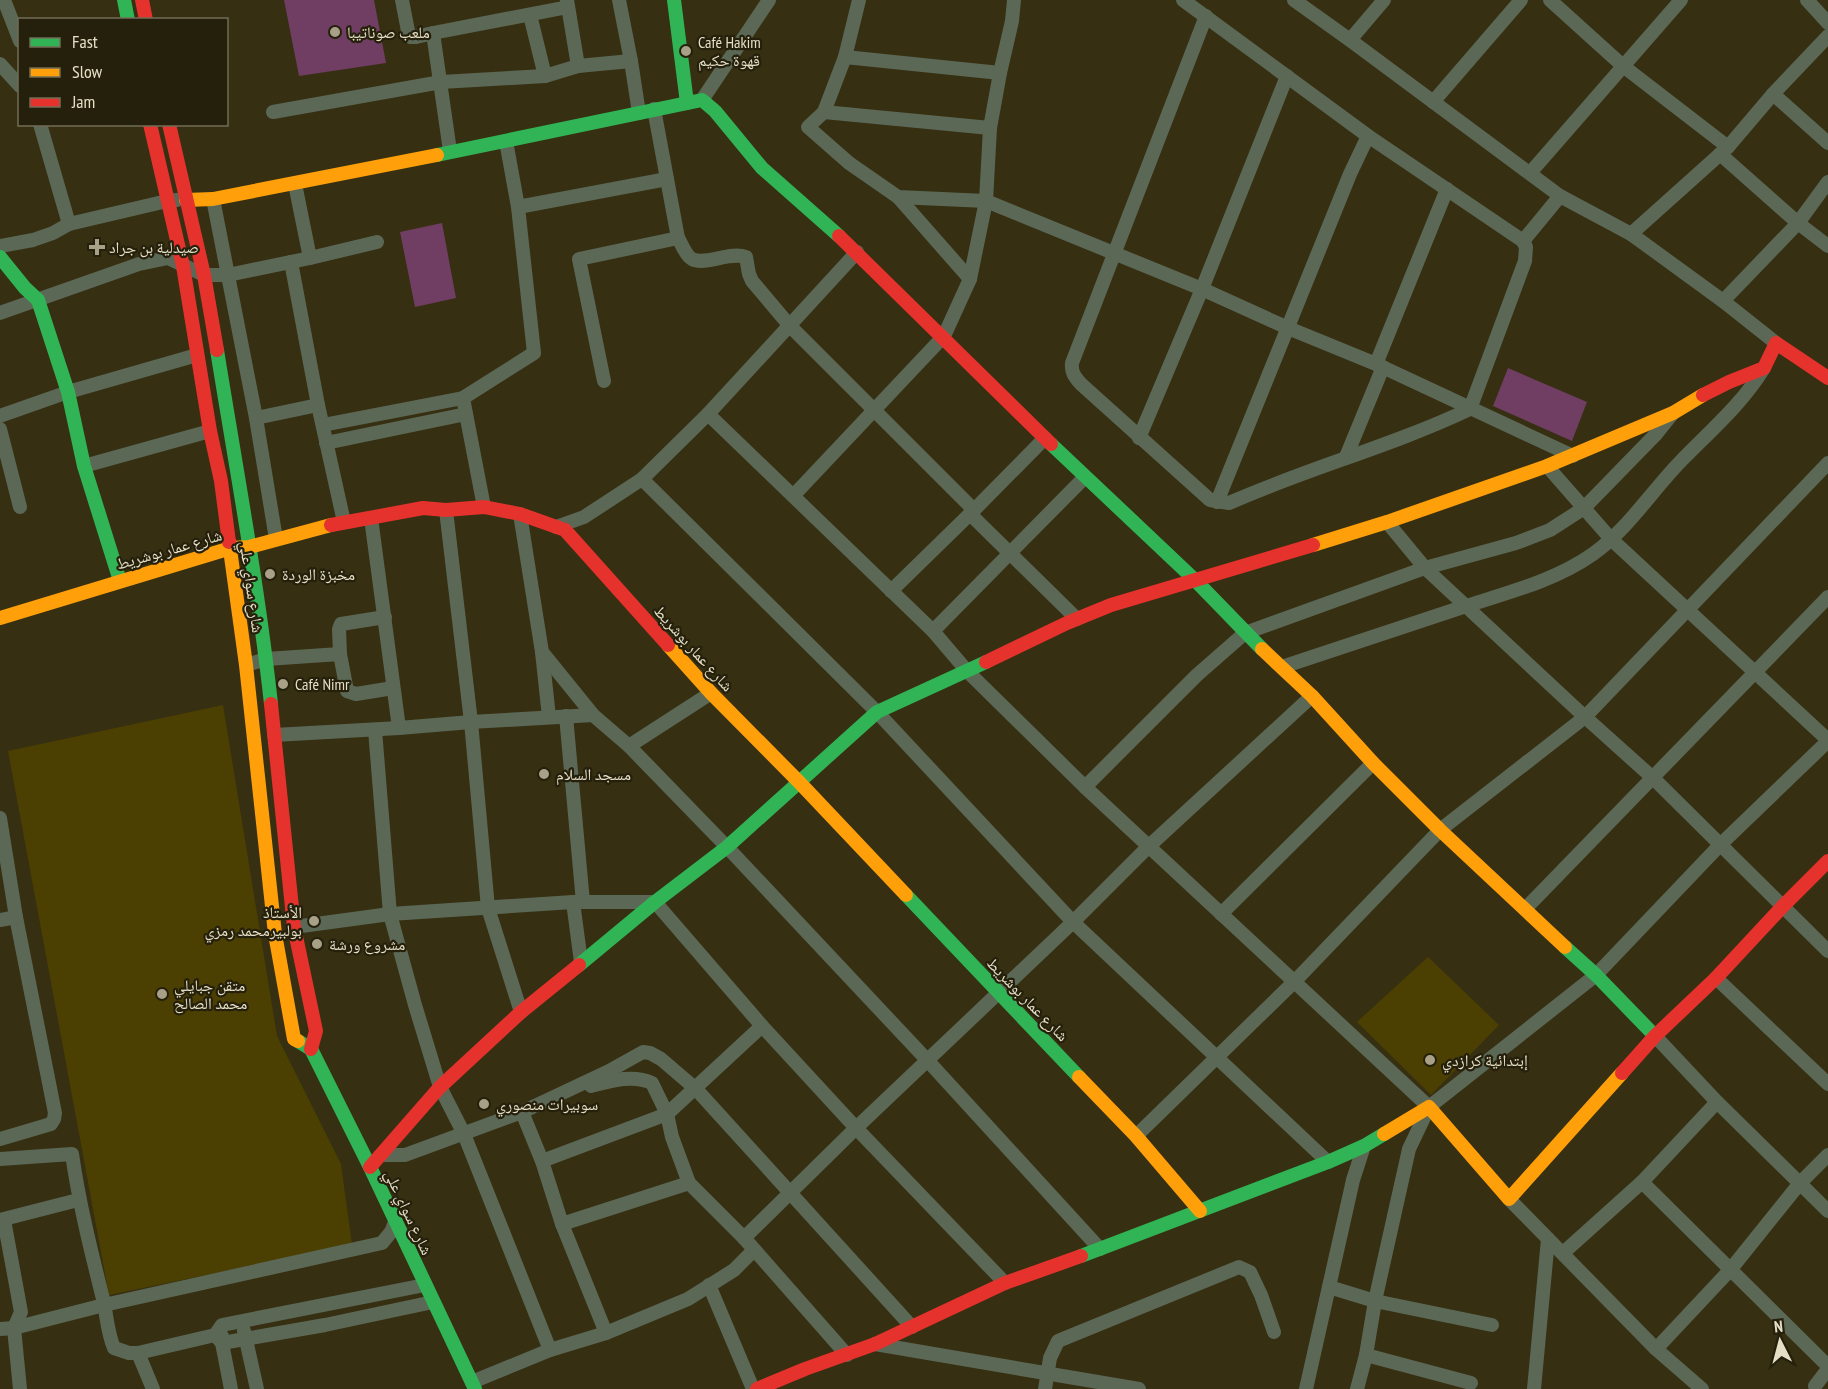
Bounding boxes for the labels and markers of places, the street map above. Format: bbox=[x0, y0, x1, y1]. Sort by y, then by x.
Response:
place label: ملعب صوناتيبا bbox=[347, 22, 430, 42]
marker: ملعب صوناتيبا bbox=[328, 25, 342, 39]
place label: Café Hakim قهوة حكيم bbox=[698, 32, 761, 71]
marker: Café Hakim قهوة حكيم bbox=[679, 44, 693, 58]
place label: صيدلية بن جراد bbox=[109, 237, 199, 258]
marker: صيدلية بن جراد bbox=[90, 240, 104, 254]
place label: مخبزة الوردة bbox=[282, 564, 355, 584]
marker: مخبزة الوردة bbox=[263, 567, 277, 581]
place label: Café Nimr bbox=[295, 674, 350, 694]
marker: Café Nimr bbox=[276, 677, 290, 691]
place label: مسجد السلام bbox=[556, 764, 631, 785]
marker: مسجد السلام bbox=[537, 767, 551, 781]
place label: الأستاذ بولبيرمحمد رمزي bbox=[204, 902, 302, 943]
marker: الأستاذ بولبيرمحمد رمزي bbox=[307, 914, 321, 928]
place label: مشروع ورشة bbox=[329, 934, 405, 955]
marker: مشروع ورشة bbox=[310, 937, 324, 951]
place label: متقن جبايلي محمد الصالح bbox=[174, 975, 247, 1014]
marker: متقن جبايلي محمد الصالح bbox=[155, 987, 169, 1001]
place label: إبتدائية كرازدي bbox=[1442, 1050, 1528, 1073]
marker: إبتدائية كرازدي bbox=[1423, 1053, 1437, 1067]
place label: سوبيرات منصوري bbox=[496, 1094, 598, 1117]
marker: سوبيرات منصوري bbox=[477, 1097, 491, 1111]

